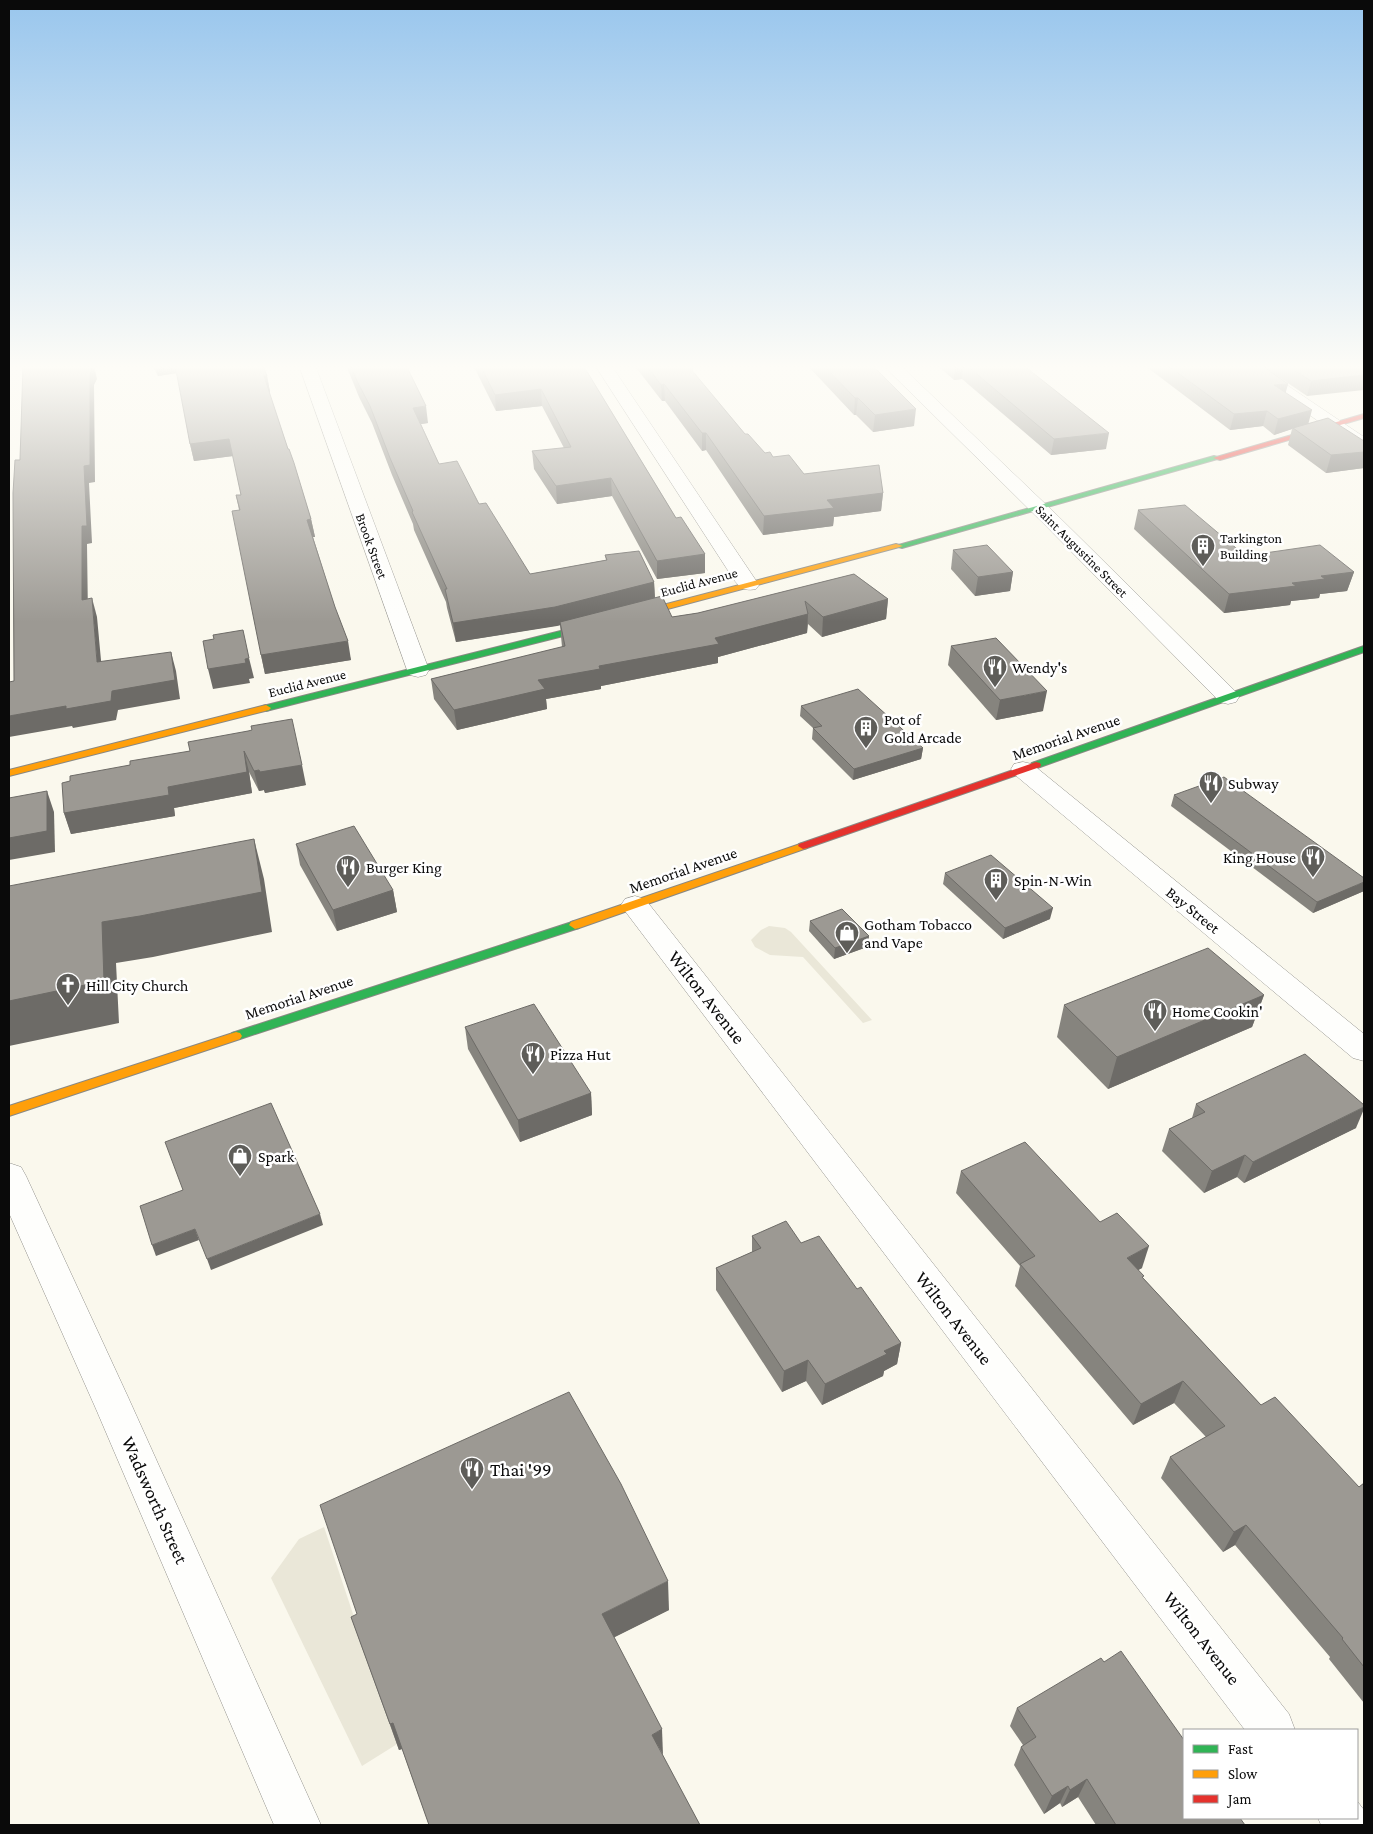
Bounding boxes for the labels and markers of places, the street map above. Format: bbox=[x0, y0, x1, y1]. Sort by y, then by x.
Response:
place label: Tarkington Building bbox=[1220, 530, 1283, 562]
building icon: Tarkington Building bbox=[1190, 533, 1216, 567]
restaurant icon: Wendy's bbox=[982, 654, 1008, 688]
place label: Wendy's bbox=[1012, 659, 1067, 677]
place label: Pot of Gold Arcade bbox=[884, 711, 962, 746]
building icon: Pot of Gold Arcade bbox=[853, 715, 879, 749]
restaurant icon: Subway bbox=[1198, 770, 1224, 804]
place label: Subway bbox=[1228, 775, 1279, 793]
restaurant icon: King House bbox=[1300, 844, 1326, 878]
place label: King House bbox=[1223, 849, 1296, 867]
restaurant icon: Burger King bbox=[335, 854, 361, 888]
place label: Burger King bbox=[366, 859, 442, 877]
building icon: Spin-N-Win bbox=[983, 867, 1009, 901]
place label: Spin-N-Win bbox=[1014, 872, 1092, 890]
place label: Gotham Tobacco and Vape bbox=[864, 916, 972, 952]
shop icon: Gotham Tobacco and Vape bbox=[834, 920, 860, 954]
church icon: Hill City Church bbox=[55, 972, 81, 1006]
place label: Hill City Church bbox=[86, 977, 189, 995]
restaurant icon: Home Cookin' bbox=[1142, 998, 1168, 1032]
place label: Home Cookin' bbox=[1172, 1003, 1263, 1020]
restaurant icon: Pizza Hut bbox=[520, 1041, 546, 1075]
place label: Pizza Hut bbox=[550, 1046, 611, 1063]
shop icon: Spark bbox=[227, 1143, 253, 1177]
place label: Spark bbox=[258, 1148, 295, 1166]
restaurant icon: Thai '99 bbox=[459, 1456, 485, 1490]
place label: Thai '99 bbox=[490, 1459, 552, 1480]

